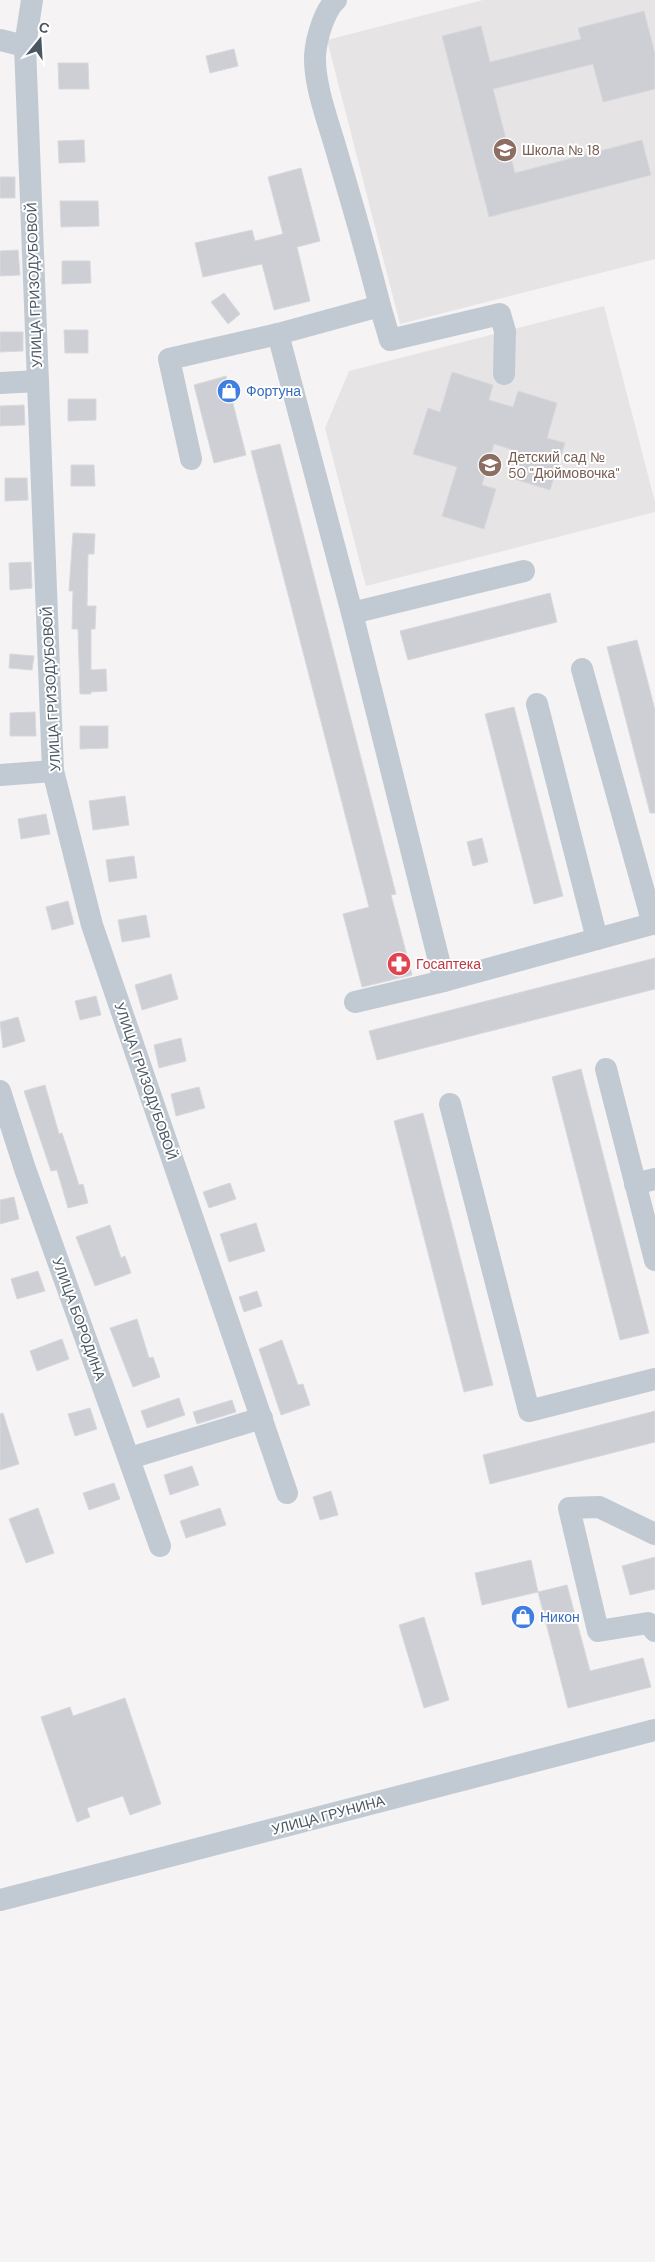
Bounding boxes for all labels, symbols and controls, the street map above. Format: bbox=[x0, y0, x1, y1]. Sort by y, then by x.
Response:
north arrow bbox=[15, 15, 65, 65]
text: С bbox=[36, 18, 52, 38]
school or university icon: Школа № 18 bbox=[492, 137, 518, 163]
place label: Школа № 18 bbox=[522, 141, 600, 159]
street label: УЛИЦА ГРИЗОДУБОВОЙ bbox=[22, 202, 46, 368]
shop icon: Фортуна bbox=[216, 378, 242, 404]
place label: Фортуна bbox=[246, 382, 301, 400]
place label: Детский сад № 50 "Дюймовочка" bbox=[508, 448, 619, 482]
school or university icon: Детский сад № 50 "Дюймовочка" bbox=[477, 452, 503, 478]
street label: УЛИЦА ГРИЗОДУБОВОЙ bbox=[38, 606, 64, 772]
pharmacy icon: Госаптека bbox=[386, 951, 412, 977]
place label: Госаптека bbox=[416, 955, 481, 973]
street label: УЛИЦА ГРИЗОДУБОВОЙ bbox=[111, 1000, 181, 1162]
street label: УЛИЦА БОРОДИНА bbox=[48, 1255, 110, 1384]
shop icon: Никон bbox=[510, 1604, 536, 1630]
place label: Никон bbox=[540, 1608, 580, 1626]
street label: УЛИЦА ГРУНИНА bbox=[270, 1791, 387, 1839]

